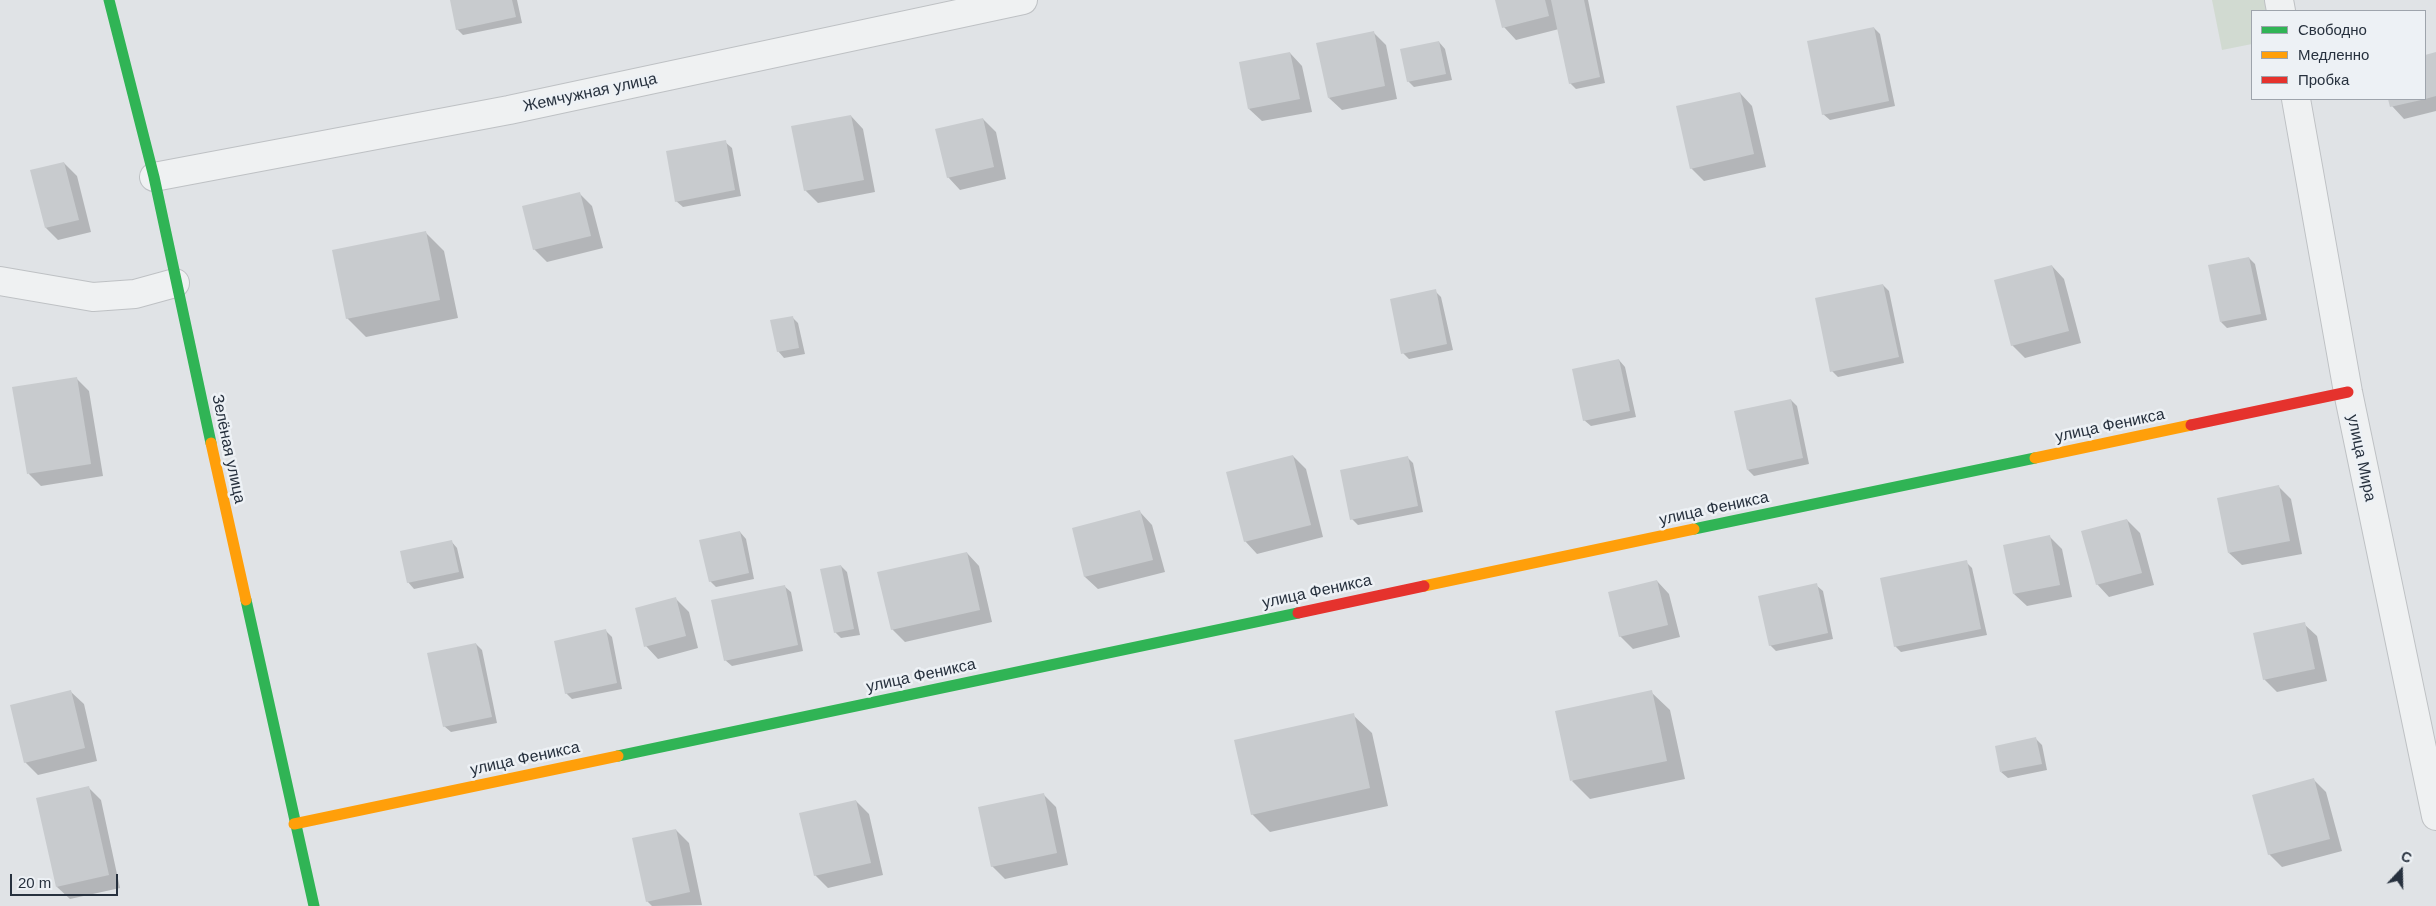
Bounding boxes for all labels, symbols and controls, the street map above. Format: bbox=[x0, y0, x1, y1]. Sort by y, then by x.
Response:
legend bbox=[2251, 10, 2426, 100]
text: Свободно bbox=[2298, 21, 2367, 38]
text: Медленно bbox=[2298, 46, 2369, 63]
street label: Жемчужная улица bbox=[521, 69, 659, 117]
text: Пробка bbox=[2298, 71, 2349, 88]
street label: Зелёная улица bbox=[207, 393, 249, 505]
street label: улица Феникса bbox=[2054, 405, 2166, 447]
street label: улица Мира bbox=[2342, 413, 2380, 503]
street label: улица Феникса bbox=[1658, 488, 1770, 530]
street label: улица Феникса bbox=[1261, 571, 1373, 613]
street label: улица Феникса bbox=[865, 655, 977, 697]
street label: улица Феникса bbox=[469, 738, 581, 780]
north arrow bbox=[2376, 846, 2426, 896]
text: С bbox=[2399, 848, 2414, 866]
scale bar bbox=[12, 864, 120, 896]
text: 20 m bbox=[18, 874, 51, 891]

